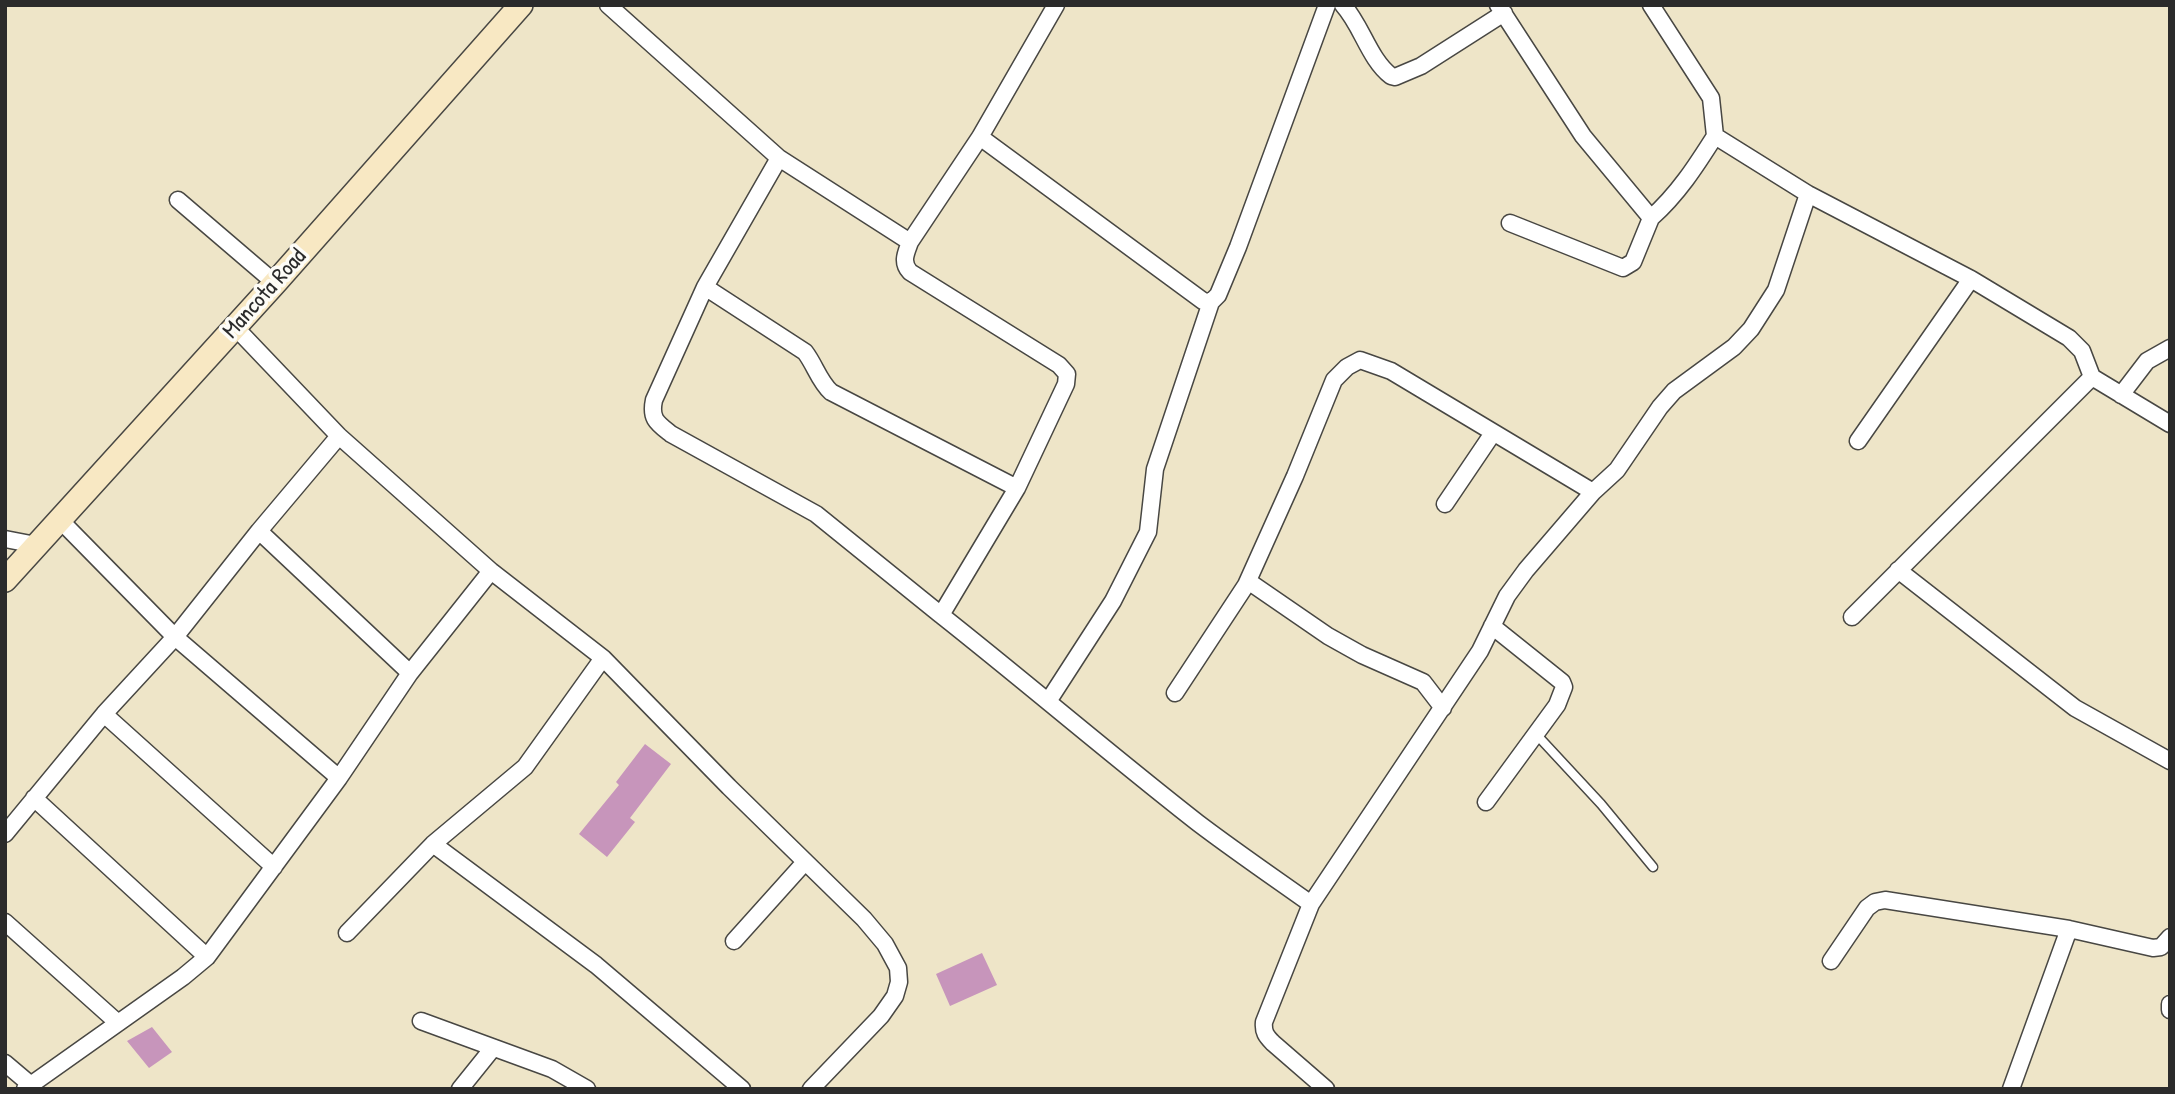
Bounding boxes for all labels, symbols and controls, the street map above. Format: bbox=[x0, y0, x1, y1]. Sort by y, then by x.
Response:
street label: Mancota Road bbox=[218, 243, 312, 345]

